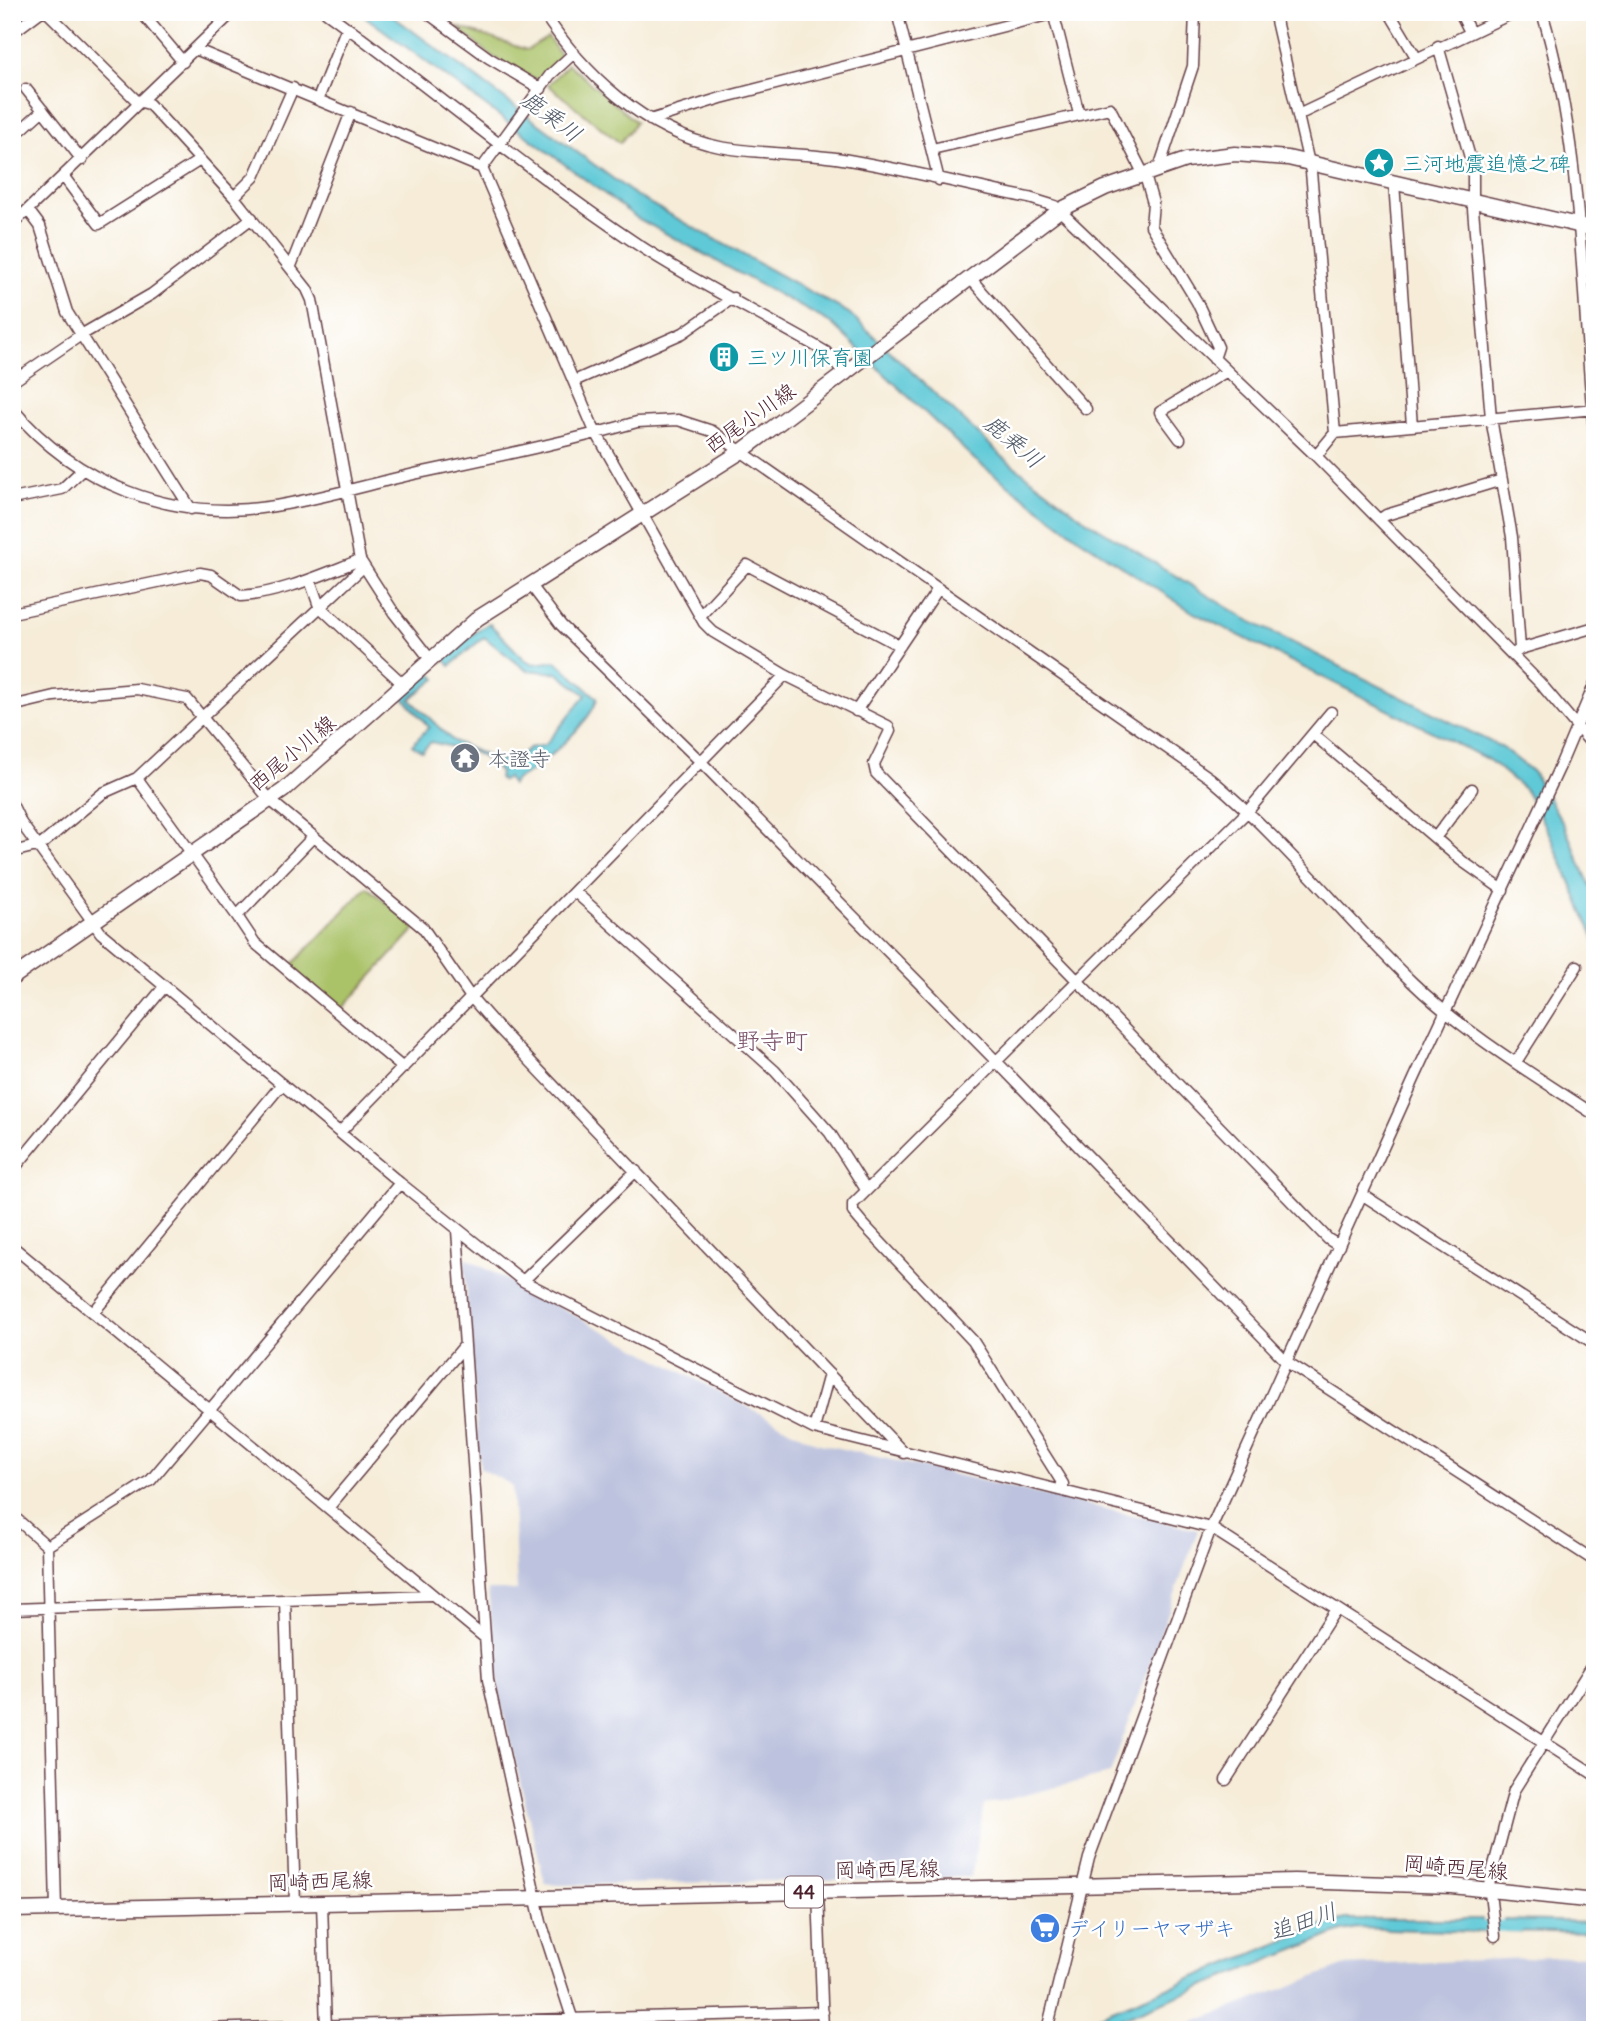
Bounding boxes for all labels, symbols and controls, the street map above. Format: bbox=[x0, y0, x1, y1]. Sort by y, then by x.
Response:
water label: 鹿乗川 bbox=[516, 84, 588, 148]
place icon: 三河地震追憶之碑 bbox=[1362, 146, 1396, 180]
place label: 三河地震追憶之碑 bbox=[1402, 150, 1570, 177]
building icon: 三ツ川保育園 bbox=[707, 340, 741, 374]
place label: 三ツ川保育園 bbox=[747, 344, 873, 371]
street label: 西尾小川線 bbox=[699, 377, 801, 459]
water label: 鹿乗川 bbox=[978, 408, 1050, 474]
street label: 西尾小川線 bbox=[243, 709, 341, 797]
temple icon: 本證寺 bbox=[448, 741, 482, 775]
place label: 本證寺 bbox=[488, 745, 551, 772]
district label: 野寺町 bbox=[736, 1025, 808, 1055]
street label: 岡崎西尾線 bbox=[1403, 1849, 1509, 1885]
street label: 岡崎西尾線 bbox=[834, 1855, 940, 1883]
street label: 岡崎西尾線 bbox=[267, 1866, 373, 1896]
road number: 44 bbox=[785, 1876, 823, 1908]
water label: 追田川 bbox=[1266, 1896, 1340, 1946]
supermarket icon: デイリーヤマザキ bbox=[1028, 1911, 1062, 1945]
place label: デイリーヤマザキ bbox=[1068, 1915, 1235, 1942]

